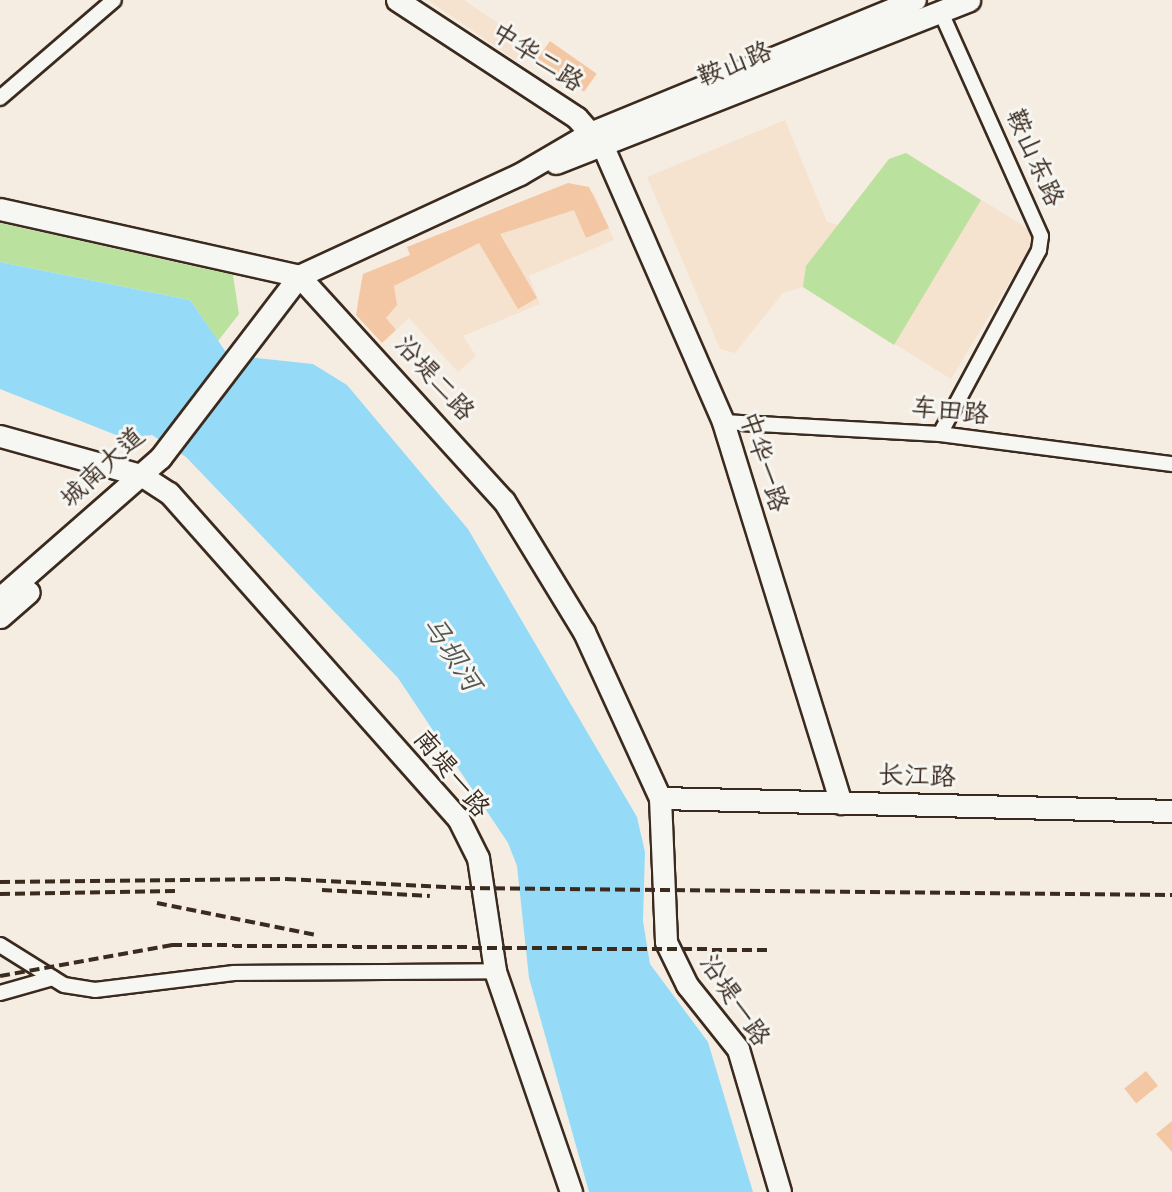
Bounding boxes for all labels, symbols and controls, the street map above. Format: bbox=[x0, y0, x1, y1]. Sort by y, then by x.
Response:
street label: 中华二路 bbox=[485, 17, 589, 99]
street label: 鞍山路 bbox=[693, 36, 777, 94]
street label: 鞍山东路 bbox=[999, 104, 1069, 212]
street label: 沿堤二路 bbox=[388, 330, 480, 428]
street label: 车田路 bbox=[910, 392, 990, 432]
street label: 中华一路 bbox=[732, 408, 794, 516]
street label: 城南大道 bbox=[54, 421, 152, 515]
water label: 马坝河 bbox=[414, 610, 488, 698]
street label: 南堤一路 bbox=[406, 724, 496, 824]
street label: 长江路 bbox=[877, 760, 957, 794]
street label: 沿堤一路 bbox=[692, 949, 776, 1053]

